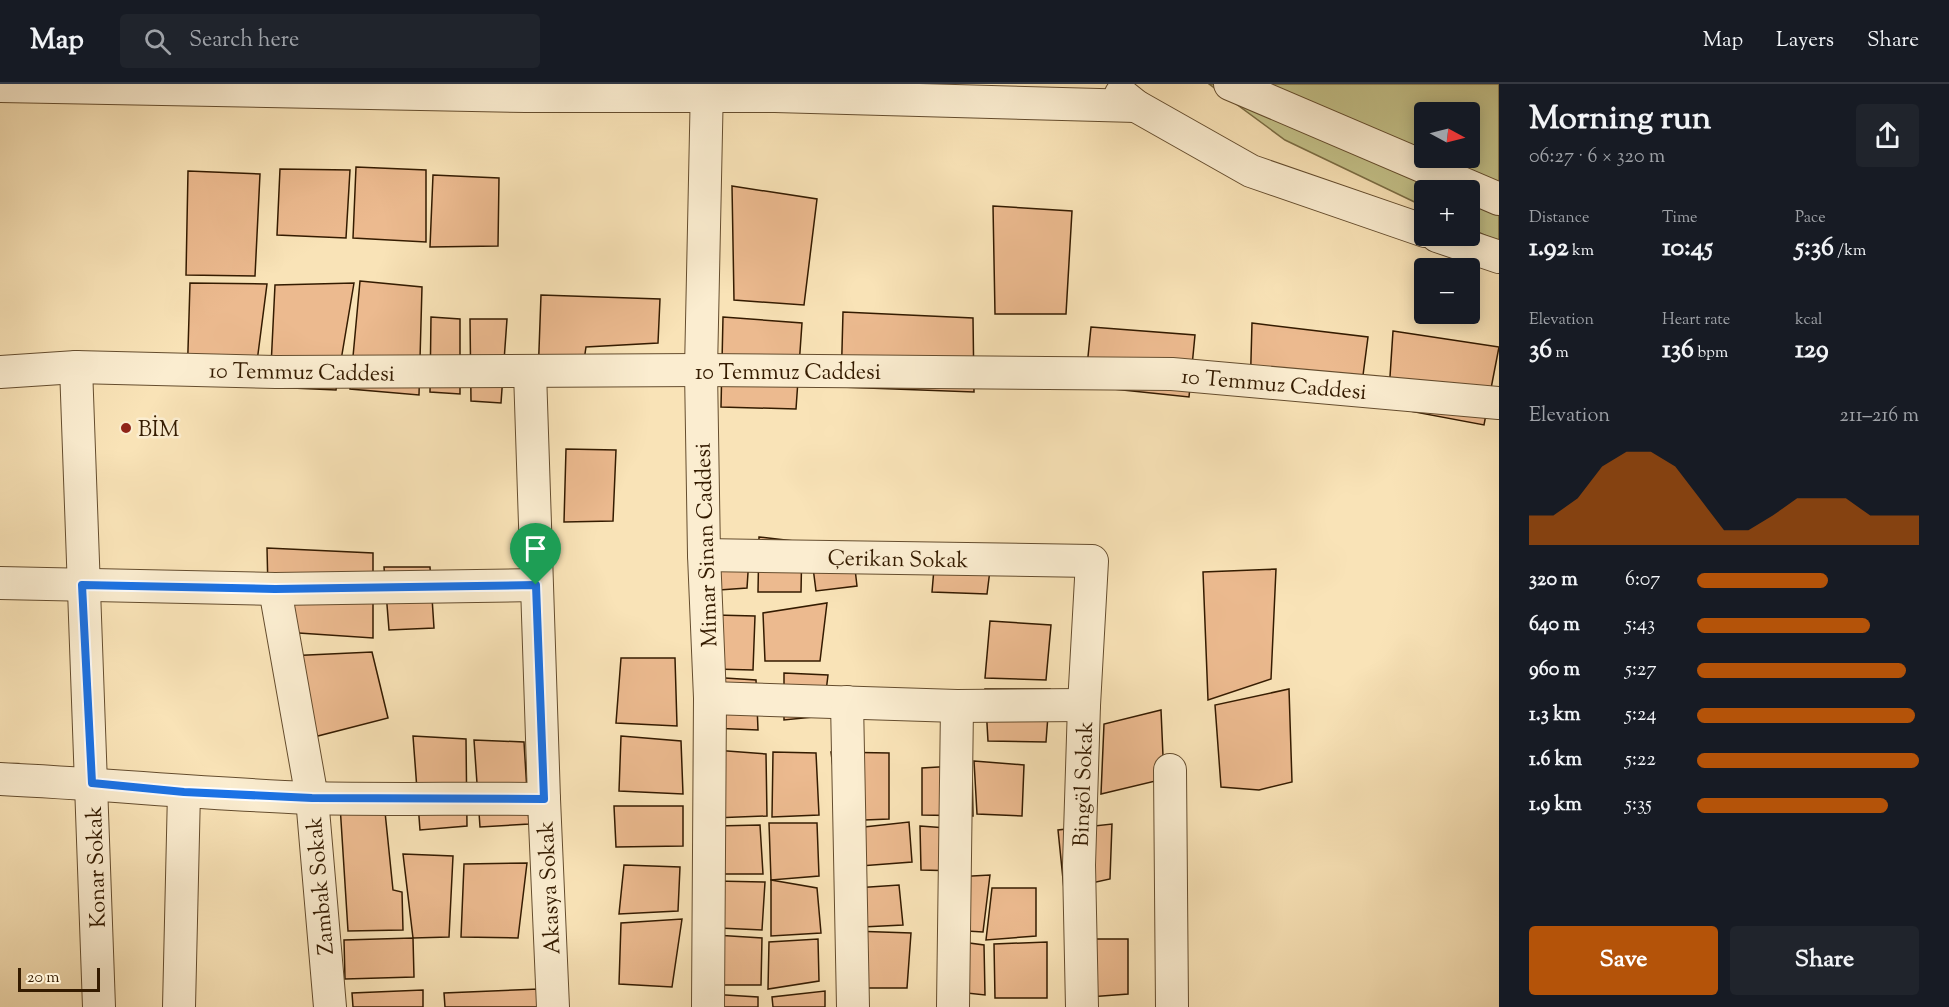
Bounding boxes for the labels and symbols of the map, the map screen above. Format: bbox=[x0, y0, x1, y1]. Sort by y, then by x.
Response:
north arrow bbox=[1414, 102, 1480, 168]
street label: 10 Temmuz Caddesi bbox=[209, 356, 395, 392]
street label: 10 Temmuz Caddesi bbox=[695, 358, 881, 390]
street label: 10 Temmuz Caddesi bbox=[1180, 362, 1368, 410]
place label: BİM bbox=[138, 415, 179, 447]
marker: BİM bbox=[119, 421, 133, 435]
street label: Mimar Sinan Caddesi bbox=[688, 442, 728, 648]
pin bbox=[510, 523, 561, 585]
street label: Çerikan Sokak bbox=[827, 544, 969, 578]
street label: Bingöl Sokak bbox=[1067, 721, 1103, 847]
street label: Konar Sokak bbox=[80, 805, 116, 928]
street label: Zambak Sokak bbox=[300, 815, 344, 956]
street label: Akasya Sokak bbox=[532, 820, 570, 955]
scale bar bbox=[18, 965, 100, 992]

